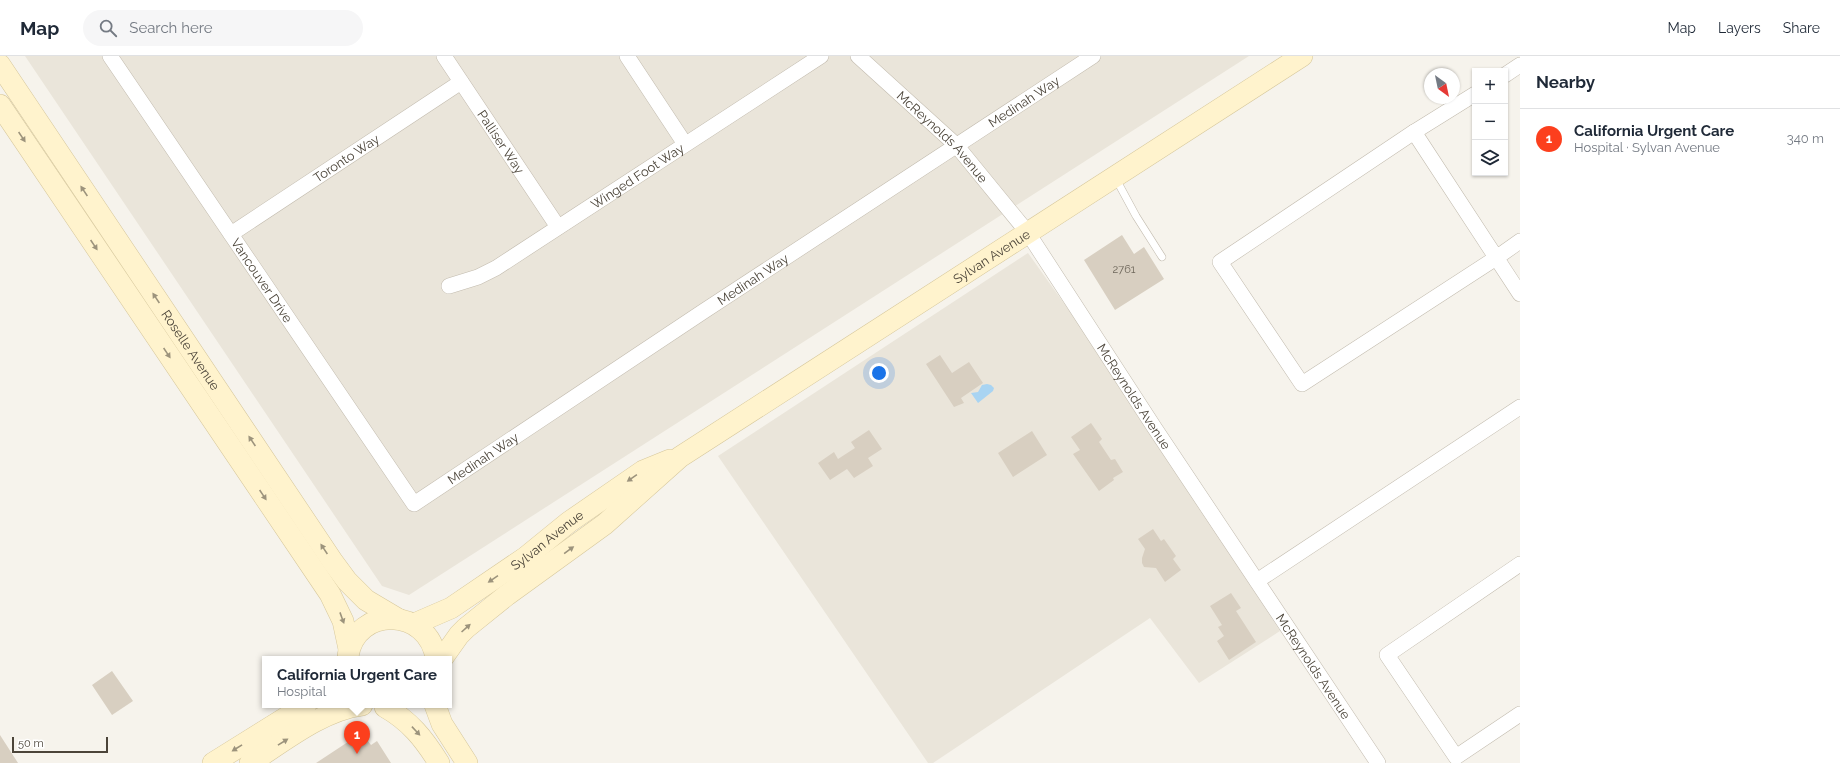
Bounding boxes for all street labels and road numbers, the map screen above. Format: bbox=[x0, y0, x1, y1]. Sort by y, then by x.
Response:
street label: Medinah Way bbox=[986, 73, 1062, 131]
street label: McReynolds Avenue bbox=[894, 88, 991, 186]
street label: Palliser Way bbox=[474, 107, 527, 176]
street label: Toronto Way bbox=[311, 131, 382, 185]
street label: Winged Foot Way bbox=[588, 141, 687, 212]
street label: Sylvan Avenue bbox=[951, 226, 1033, 287]
street label: Vancouver Drive bbox=[228, 236, 296, 326]
street label: Medinah Way bbox=[715, 251, 791, 308]
street label: Roselle Avenue bbox=[158, 307, 223, 393]
street label: McReynolds Avenue bbox=[1094, 341, 1174, 453]
street label: Medinah Way bbox=[445, 430, 521, 488]
street label: Sylvan Avenue bbox=[508, 507, 587, 573]
street label: McReynolds Avenue bbox=[1273, 611, 1354, 722]

